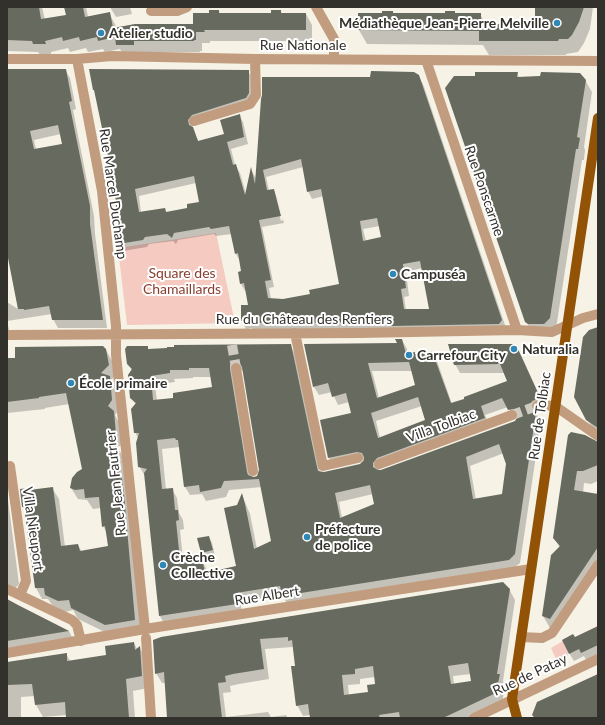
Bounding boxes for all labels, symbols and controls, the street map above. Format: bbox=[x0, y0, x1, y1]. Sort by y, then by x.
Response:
place label: Médiathèque Jean-Pierre Melville bbox=[339, 15, 549, 31]
marker: Médiathèque Jean-Pierre Melville bbox=[552, 18, 562, 28]
place label: Atelier studio bbox=[109, 25, 193, 41]
marker: Atelier studio bbox=[96, 28, 106, 38]
street label: Rue Nationale bbox=[260, 37, 346, 53]
street label: Rue Marcel Duchamp bbox=[96, 128, 130, 260]
street label: Rue Ponscarme bbox=[461, 143, 507, 239]
park label: Square des Chamaillards bbox=[143, 265, 221, 298]
place label: Campuséa bbox=[401, 266, 466, 282]
marker: Campuséa bbox=[388, 269, 398, 279]
street label: Rue du Château des Rentiers bbox=[216, 311, 392, 327]
place label: Naturalia bbox=[522, 341, 579, 357]
marker: Naturalia bbox=[509, 344, 519, 354]
place label: Carrefour City bbox=[417, 347, 506, 363]
marker: Carrefour City bbox=[404, 350, 414, 360]
street label: Rue de Tolbiac bbox=[526, 371, 554, 461]
place label: École primaire bbox=[79, 375, 167, 391]
marker: École primaire bbox=[66, 378, 76, 388]
street label: Villa Tolbiac bbox=[404, 406, 478, 446]
street label: Rue Jean Fautrier bbox=[102, 429, 130, 537]
street label: Villa Nieuport bbox=[19, 486, 47, 572]
place label: Préfecture de police bbox=[315, 521, 381, 554]
marker: Préfecture de police bbox=[302, 532, 312, 542]
place label: Crèche Collective bbox=[171, 549, 233, 582]
marker: Crèche Collective bbox=[158, 560, 168, 570]
street label: Rue Albert bbox=[233, 583, 301, 609]
street label: Rue de Patay bbox=[490, 650, 570, 700]

